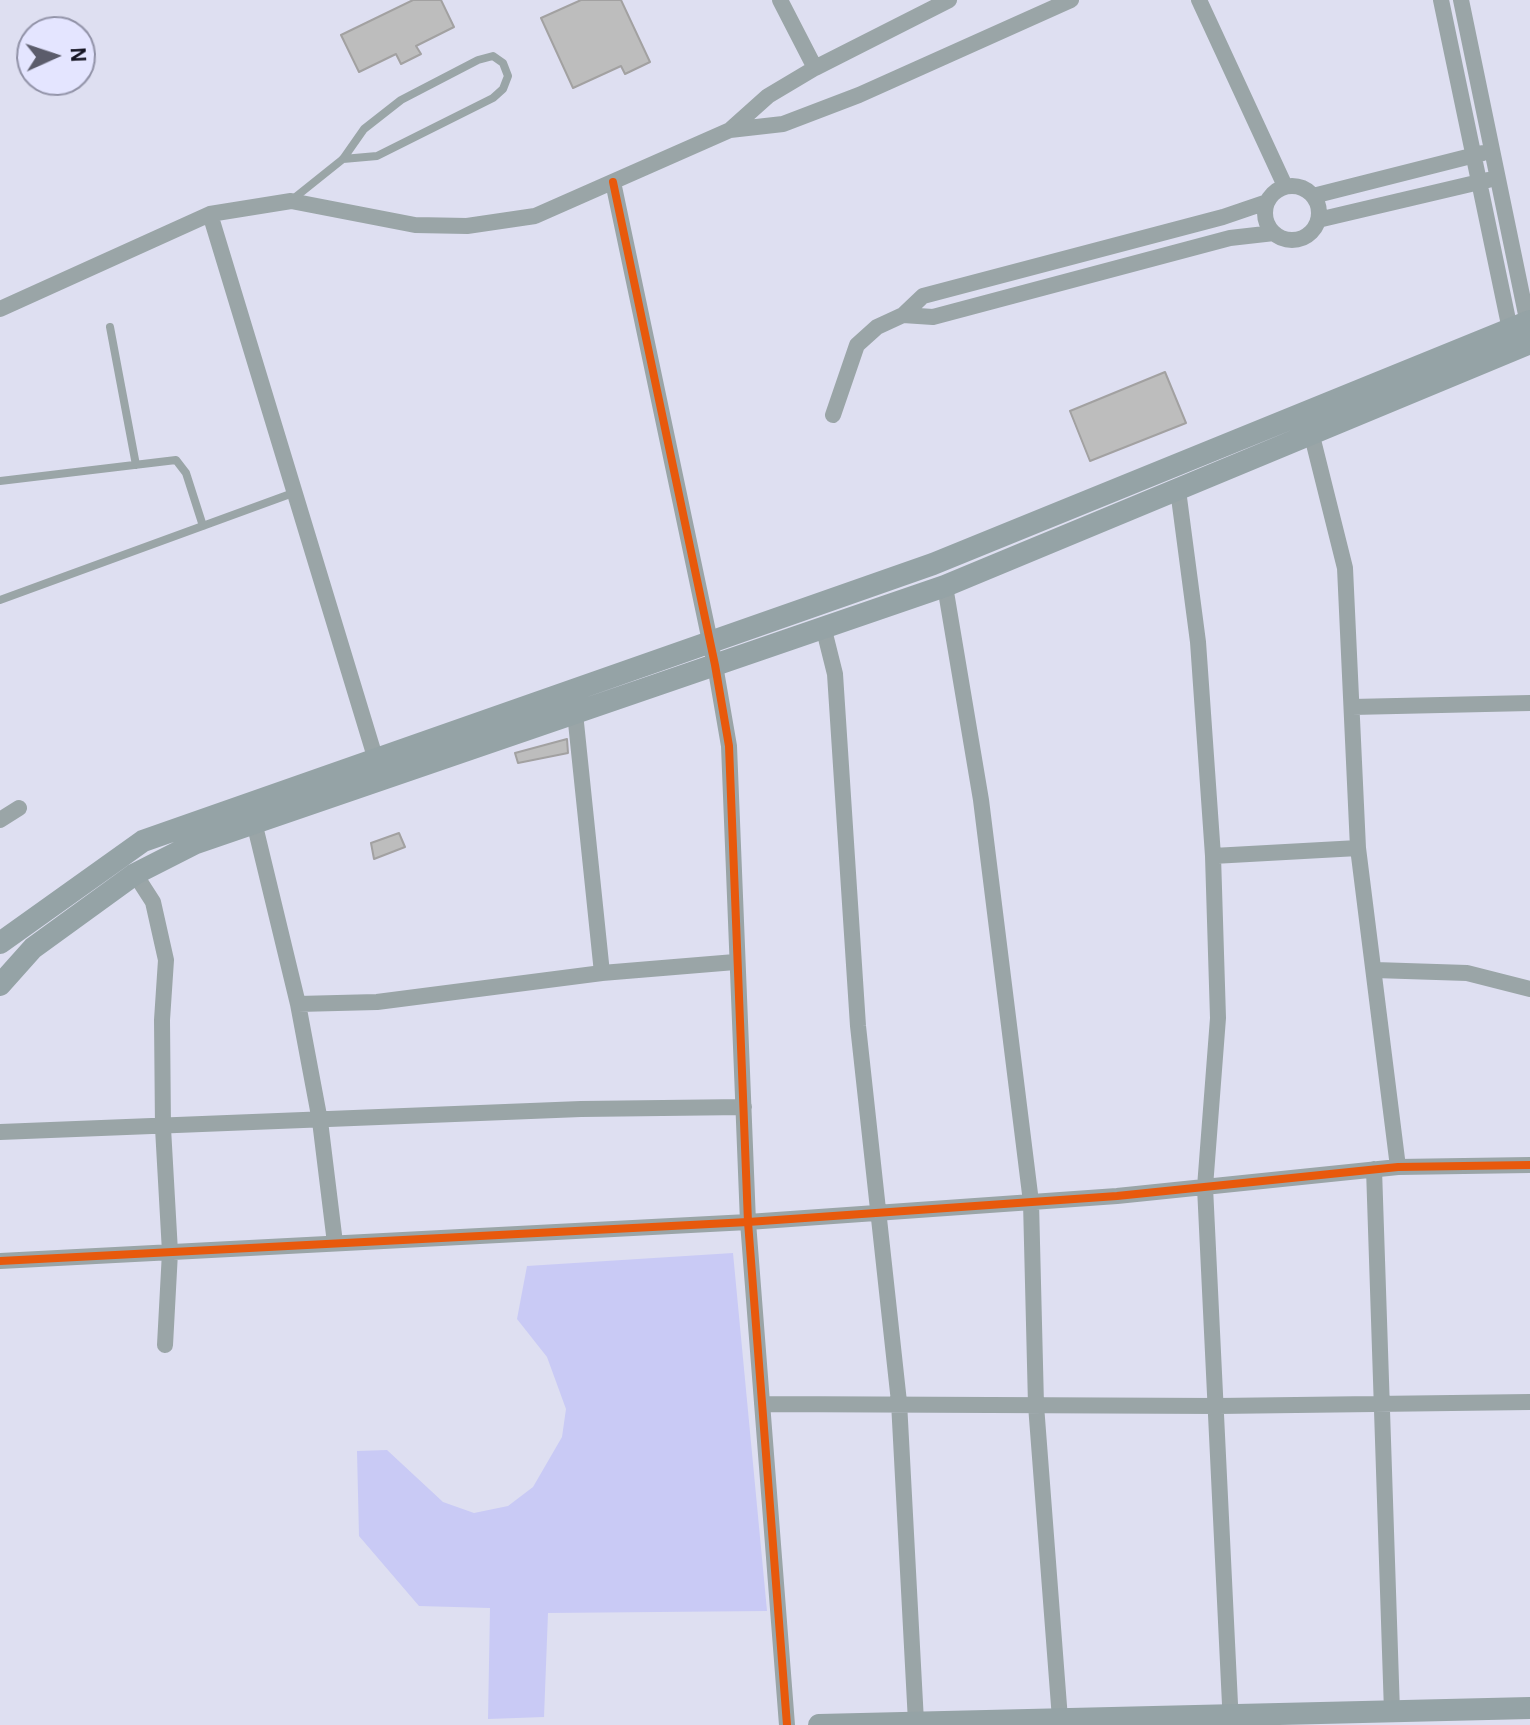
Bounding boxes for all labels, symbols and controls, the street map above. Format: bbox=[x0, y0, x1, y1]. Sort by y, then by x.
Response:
north arrow bbox=[16, 16, 96, 96]
text: N bbox=[67, 47, 89, 63]

